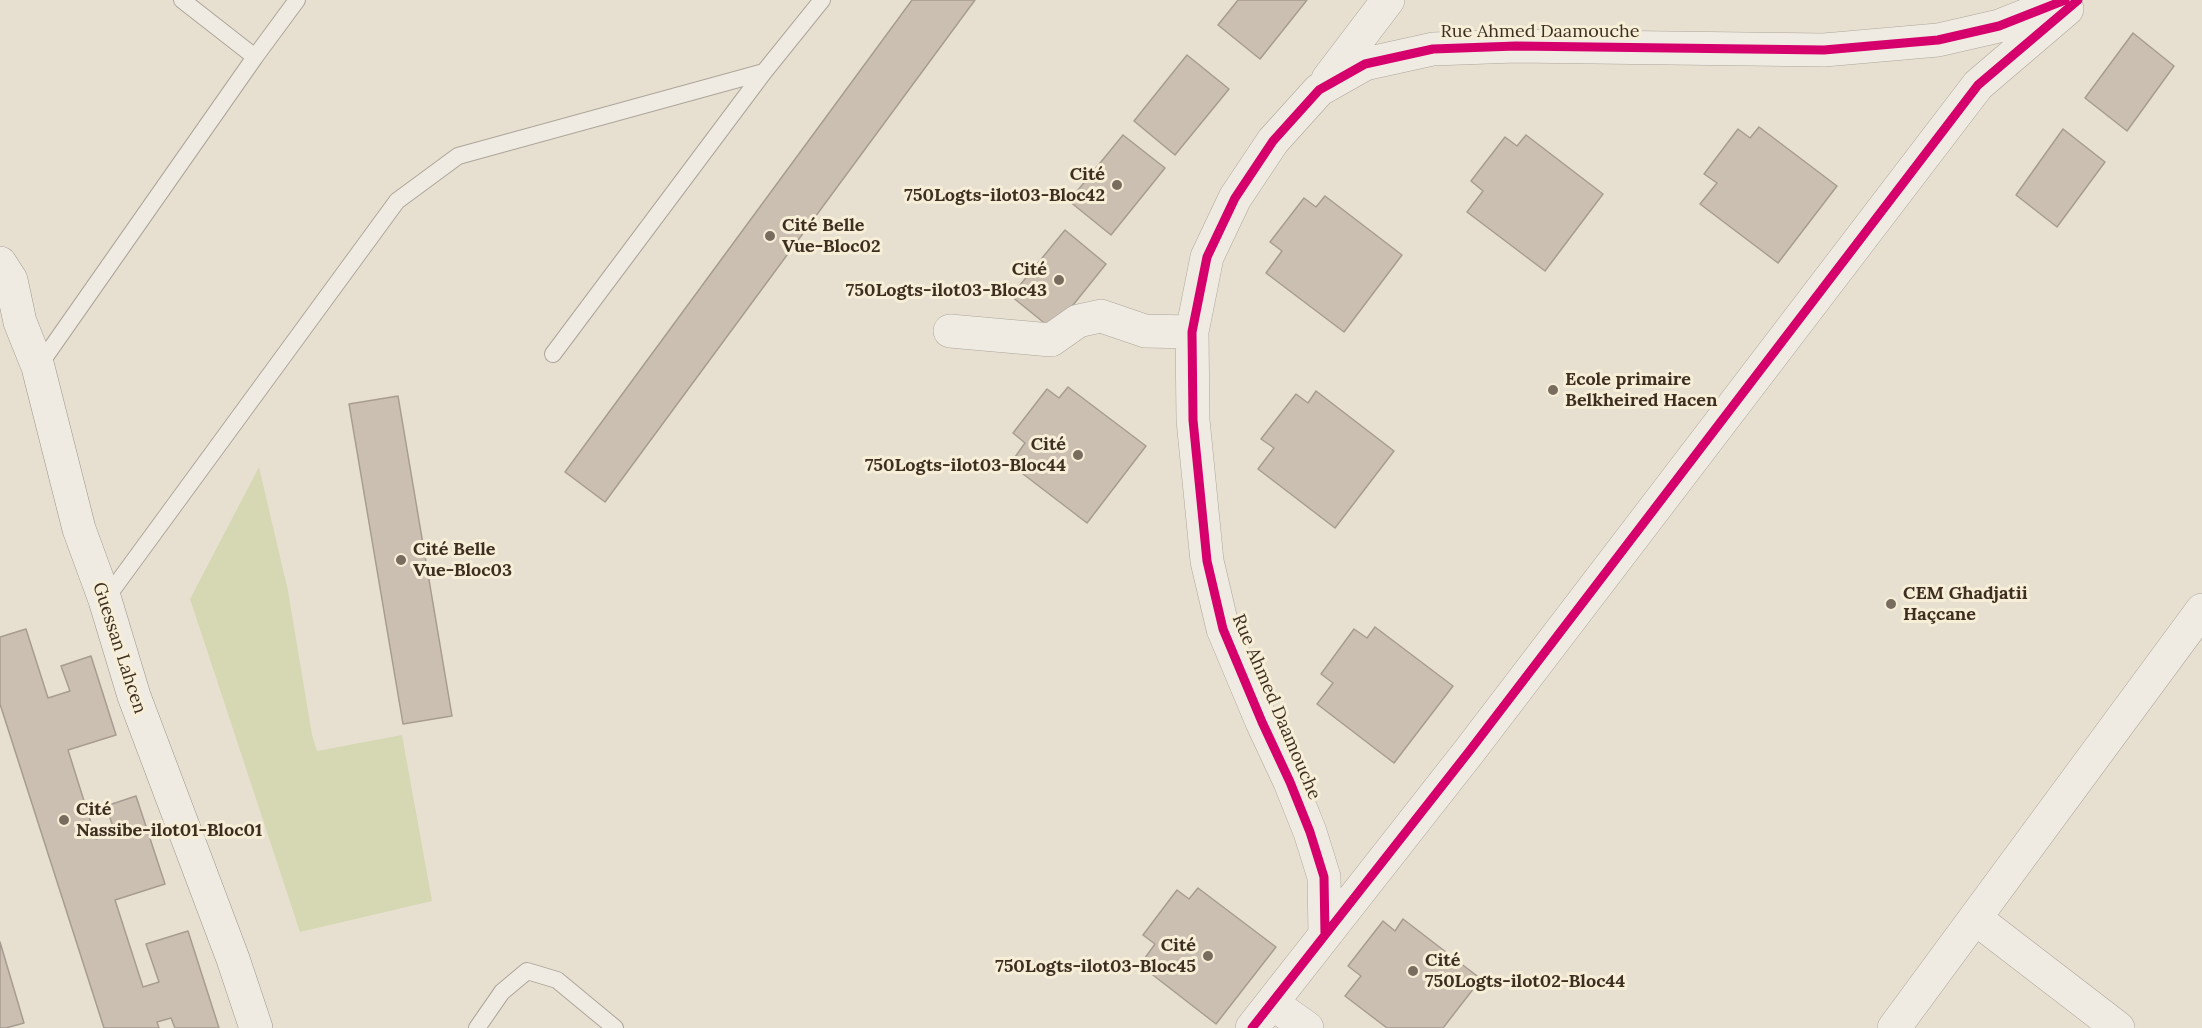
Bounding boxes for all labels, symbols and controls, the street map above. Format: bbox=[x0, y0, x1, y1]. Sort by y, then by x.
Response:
street label: Rue Ahmed Daamouche bbox=[1440, 21, 1640, 43]
place label: Cité 750Logts-ilot03-Bloc42 bbox=[904, 164, 1105, 207]
marker: Cité 750Logts-ilot03-Bloc42 bbox=[1110, 178, 1124, 192]
place label: Cité Belle Vue-Bloc02 bbox=[782, 215, 881, 258]
marker: Cité Belle Vue-Bloc02 bbox=[763, 229, 777, 243]
place label: Cité 750Logts-ilot03-Bloc43 bbox=[846, 259, 1047, 302]
marker: Cité 750Logts-ilot03-Bloc43 bbox=[1052, 273, 1066, 287]
place label: Ecole primaire Belkheired Hacen bbox=[1565, 369, 1718, 412]
marker: Ecole primaire Belkheired Hacen bbox=[1546, 383, 1560, 397]
place label: Cité 750Logts-ilot03-Bloc44 bbox=[865, 434, 1066, 476]
marker: Cité 750Logts-ilot03-Bloc44 bbox=[1071, 448, 1085, 462]
place label: Cité Belle Vue-Bloc03 bbox=[413, 539, 512, 582]
marker: Cité Belle Vue-Bloc03 bbox=[394, 553, 408, 567]
street label: Guessan Lahcen bbox=[88, 580, 150, 716]
place label: CEM Ghadjatii Haçcane bbox=[1903, 583, 2028, 626]
marker: CEM Ghadjatii Haçcane bbox=[1884, 597, 1898, 611]
street label: Rue Ahmed Daamouche bbox=[1227, 611, 1325, 803]
place label: Cité Nassibe-ilot01-Bloc01 bbox=[76, 799, 262, 842]
marker: Cité Nassibe-ilot01-Bloc01 bbox=[57, 813, 71, 827]
place label: Cité 750Logts-ilot03-Bloc45 bbox=[995, 935, 1196, 978]
marker: Cité 750Logts-ilot03-Bloc45 bbox=[1201, 949, 1215, 963]
place label: Cité 750Logts-ilot02-Bloc44 bbox=[1425, 950, 1625, 992]
marker: Cité 750Logts-ilot02-Bloc44 bbox=[1406, 964, 1420, 978]

